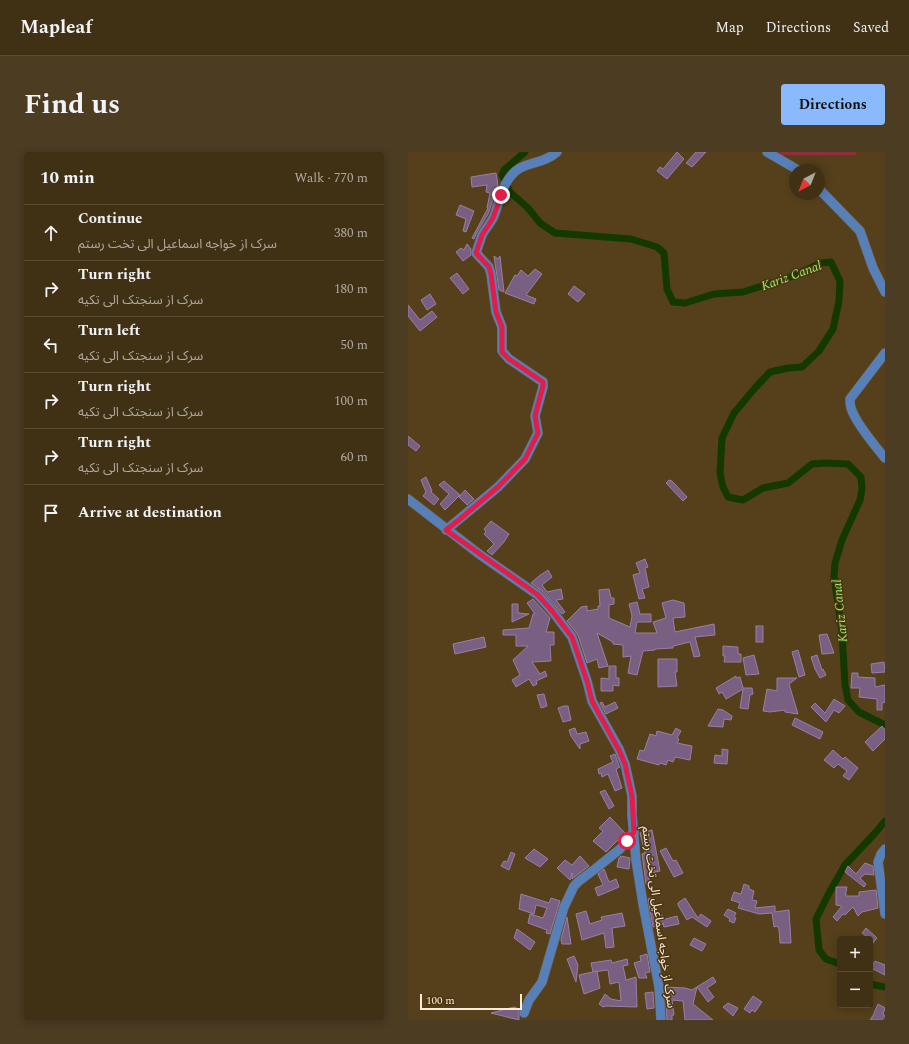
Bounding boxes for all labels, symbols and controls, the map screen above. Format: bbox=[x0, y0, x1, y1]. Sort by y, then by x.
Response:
text: Mapleaf bbox=[20, 13, 92, 42]
text: Map bbox=[716, 17, 744, 38]
text: Directions bbox=[766, 17, 831, 38]
text: Saved bbox=[853, 17, 889, 38]
text: Find us bbox=[24, 83, 120, 126]
button: Directions bbox=[781, 84, 885, 125]
north arrow bbox=[789, 164, 825, 200]
text: 10 min bbox=[40, 165, 95, 191]
text: Walk · 770 m bbox=[294, 168, 368, 188]
route end bbox=[492, 186, 510, 204]
text: Continue bbox=[78, 207, 143, 230]
icon: ahead bbox=[40, 222, 62, 244]
text: 380 m bbox=[334, 223, 368, 243]
text: سرک از خواجه اسماعیل الی تخت رستم bbox=[78, 234, 277, 254]
water label: Kariz Canal bbox=[758, 255, 825, 296]
text: Turn right bbox=[78, 263, 151, 286]
icon: right bbox=[40, 278, 62, 300]
text: 180 m bbox=[334, 279, 368, 299]
text: سرک از سنجتک الی تکیه bbox=[78, 290, 203, 310]
text: Turn left bbox=[78, 319, 140, 342]
icon: left bbox=[40, 334, 62, 356]
text: 50 m bbox=[341, 335, 368, 355]
text: سرک از سنجتک الی تکیه bbox=[78, 346, 203, 366]
text: Turn right bbox=[78, 375, 151, 398]
icon: right bbox=[40, 390, 62, 412]
text: 100 m bbox=[334, 391, 368, 411]
text: سرک از سنجتک الی تکیه bbox=[78, 402, 203, 422]
text: Turn right bbox=[78, 431, 151, 454]
icon: right bbox=[40, 446, 62, 468]
text: 60 m bbox=[341, 447, 368, 467]
text: سرک از سنجتک الی تکیه bbox=[78, 458, 203, 478]
text: Arrive at destination bbox=[78, 501, 222, 524]
icon: arrive bbox=[40, 502, 62, 524]
water label: Kariz Canal bbox=[827, 578, 853, 643]
street label: سرک از خواجه اسماعیل الی تخت رستم bbox=[636, 825, 681, 1009]
route start bbox=[618, 832, 636, 850]
map controls bbox=[837, 936, 873, 1008]
button: + bbox=[837, 936, 873, 972]
button: − bbox=[837, 972, 873, 1008]
scale bar bbox=[420, 992, 522, 1011]
text: 100 m bbox=[426, 992, 455, 1009]

